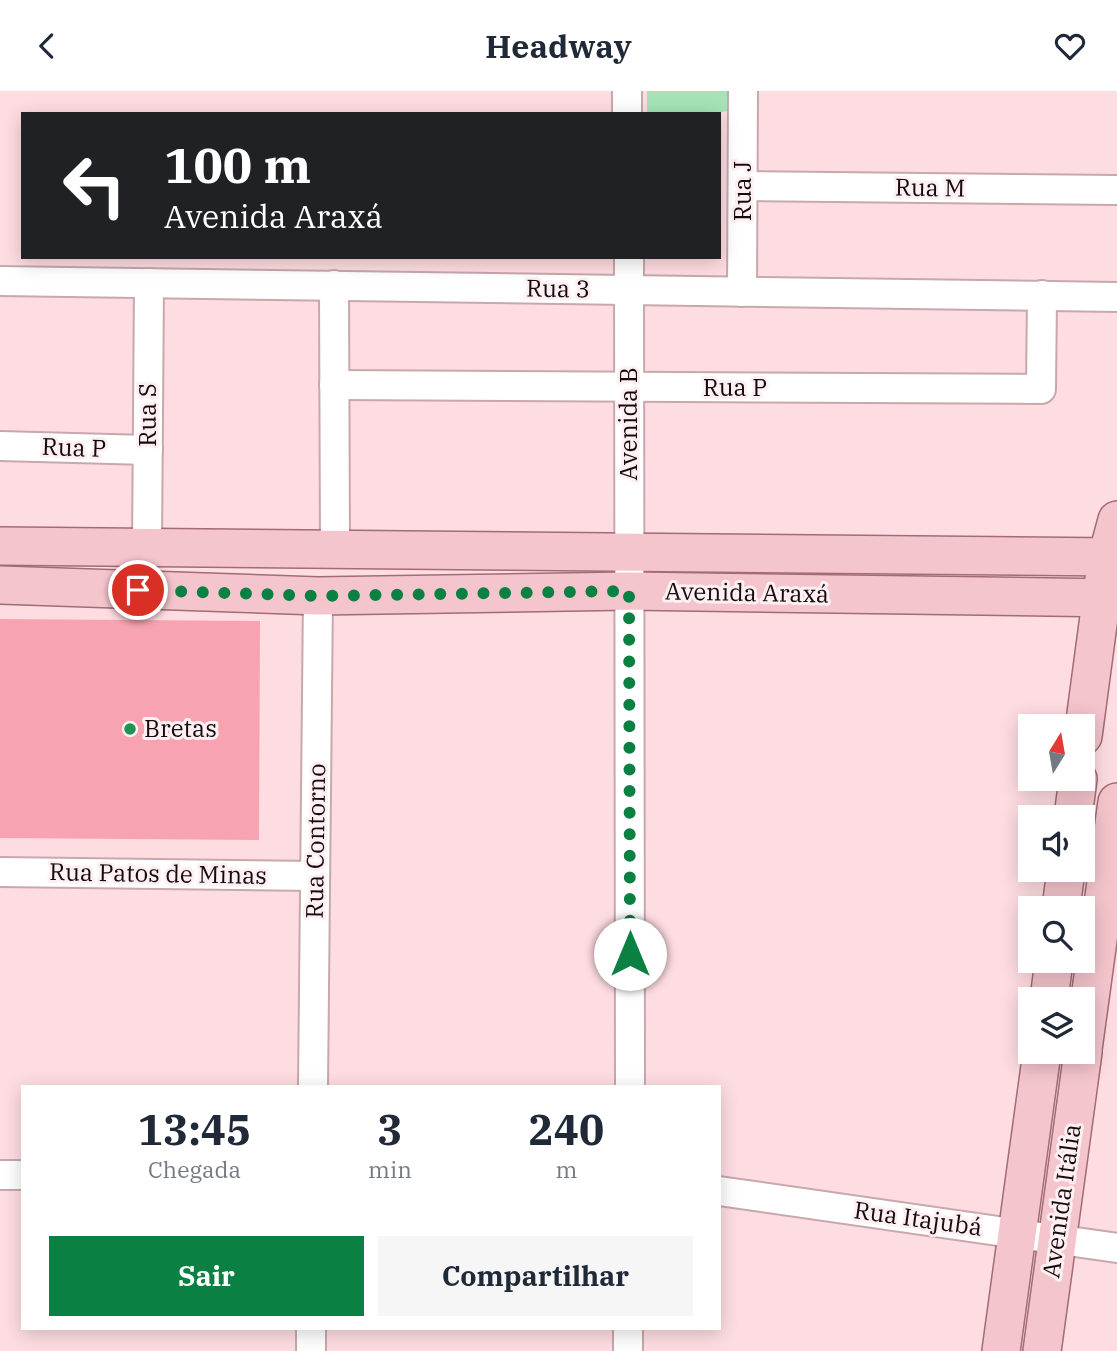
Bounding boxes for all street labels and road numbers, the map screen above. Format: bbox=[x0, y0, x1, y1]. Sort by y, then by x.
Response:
street label: Rua J bbox=[726, 161, 758, 221]
street label: Rua M bbox=[895, 170, 966, 204]
street label: Rua 3 bbox=[526, 271, 590, 305]
street label: Avenida B bbox=[612, 367, 644, 481]
street label: Rua P bbox=[703, 371, 767, 403]
street label: Rua S bbox=[131, 383, 163, 447]
street label: Rua P bbox=[41, 430, 107, 464]
street label: Avenida Araxá bbox=[665, 575, 829, 609]
street label: Rua Contorno bbox=[298, 763, 332, 919]
street label: Rua Patos de Minas bbox=[49, 855, 267, 891]
street label: Avenida Itália bbox=[1034, 1122, 1088, 1280]
street label: Rua Itajubá bbox=[852, 1193, 984, 1243]

